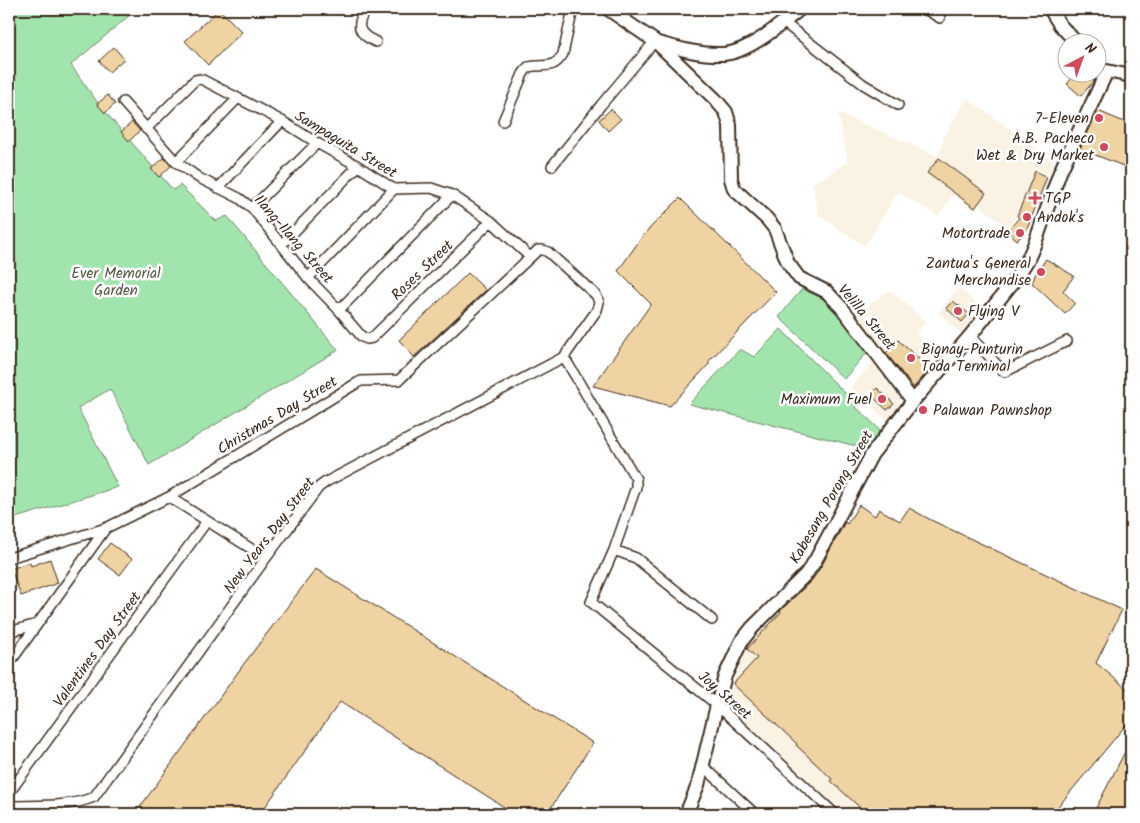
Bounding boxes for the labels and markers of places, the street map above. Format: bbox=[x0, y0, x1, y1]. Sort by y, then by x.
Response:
place label: 7-Eleven bbox=[1035, 107, 1089, 131]
marker: 7-Eleven bbox=[1093, 112, 1105, 124]
place label: A.B. Pacheco Wet & Dry Market bbox=[976, 127, 1094, 168]
marker: A.B. Pacheco Wet & Dry Market bbox=[1098, 141, 1110, 153]
place label: TGP bbox=[1045, 187, 1071, 211]
marker: TGP bbox=[1029, 192, 1041, 204]
place label: Andok's bbox=[1037, 206, 1085, 230]
marker: Andok's bbox=[1021, 211, 1033, 223]
place label: Motortrade bbox=[942, 222, 1010, 246]
marker: Motortrade bbox=[1014, 227, 1026, 239]
place label: Zantua's General Merchandise bbox=[926, 252, 1031, 293]
marker: Zantua's General Merchandise bbox=[1035, 266, 1047, 278]
place label: Flying V bbox=[968, 300, 1020, 324]
marker: Flying V bbox=[952, 305, 964, 317]
place label: Bignay-Punturin Toda Terminal bbox=[921, 338, 1023, 379]
marker: Bignay-Punturin Toda Terminal bbox=[905, 352, 917, 364]
place label: Maximum Fuel bbox=[781, 388, 872, 412]
marker: Maximum Fuel bbox=[876, 393, 888, 405]
place label: Palawan Pawnshop bbox=[933, 399, 1052, 423]
marker: Palawan Pawnshop bbox=[917, 404, 929, 416]

